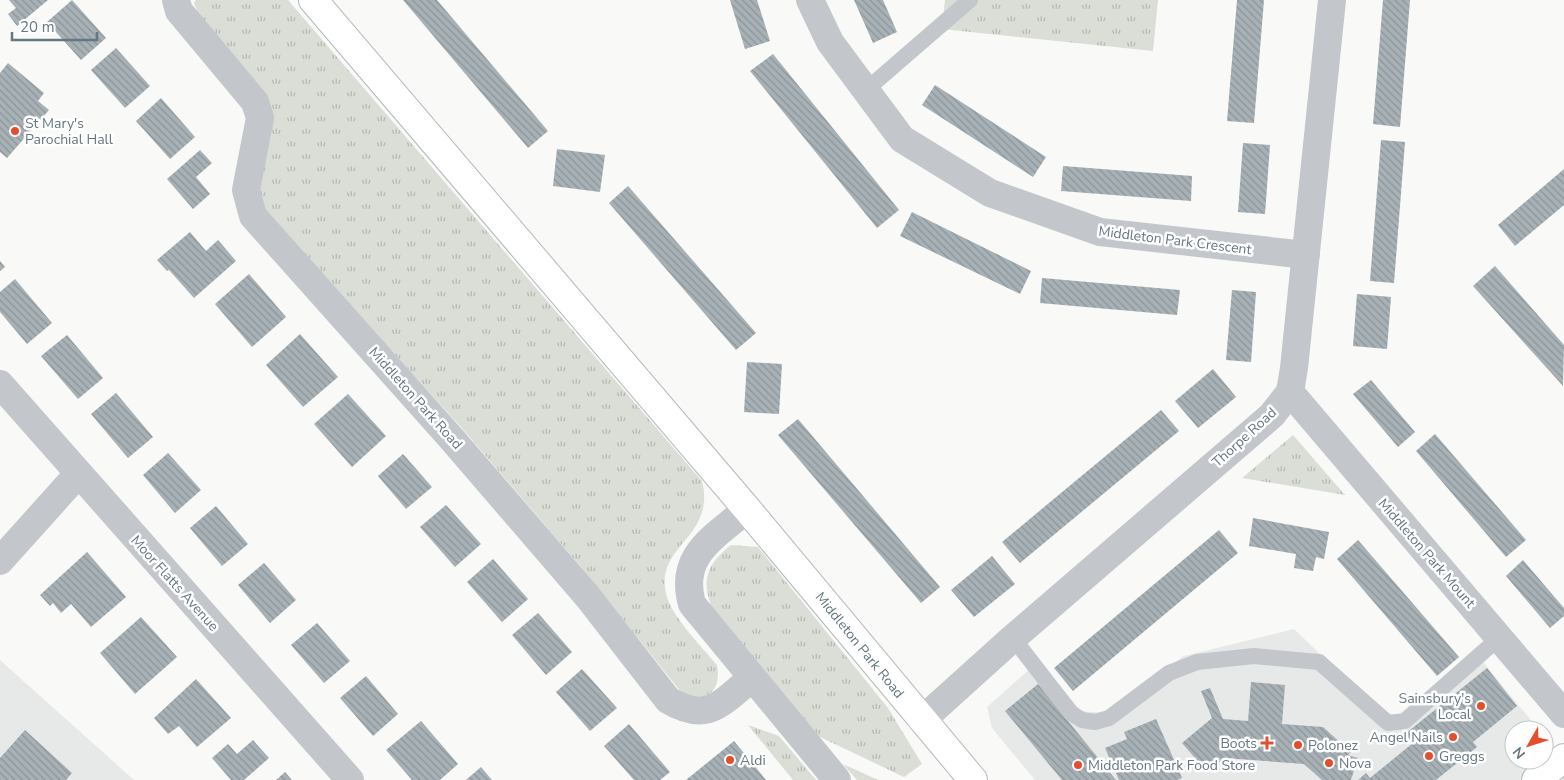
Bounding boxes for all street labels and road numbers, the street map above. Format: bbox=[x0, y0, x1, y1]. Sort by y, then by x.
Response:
street label: Middleton Park Crescent bbox=[1097, 222, 1253, 259]
street label: Middleton Park Road bbox=[365, 343, 467, 454]
street label: Thorpe Road bbox=[1208, 403, 1281, 472]
street label: Middleton Park Mount bbox=[1374, 495, 1480, 612]
street label: Moor Flatts Avenue bbox=[126, 531, 223, 635]
street label: Middleton Park Road bbox=[811, 588, 908, 702]

